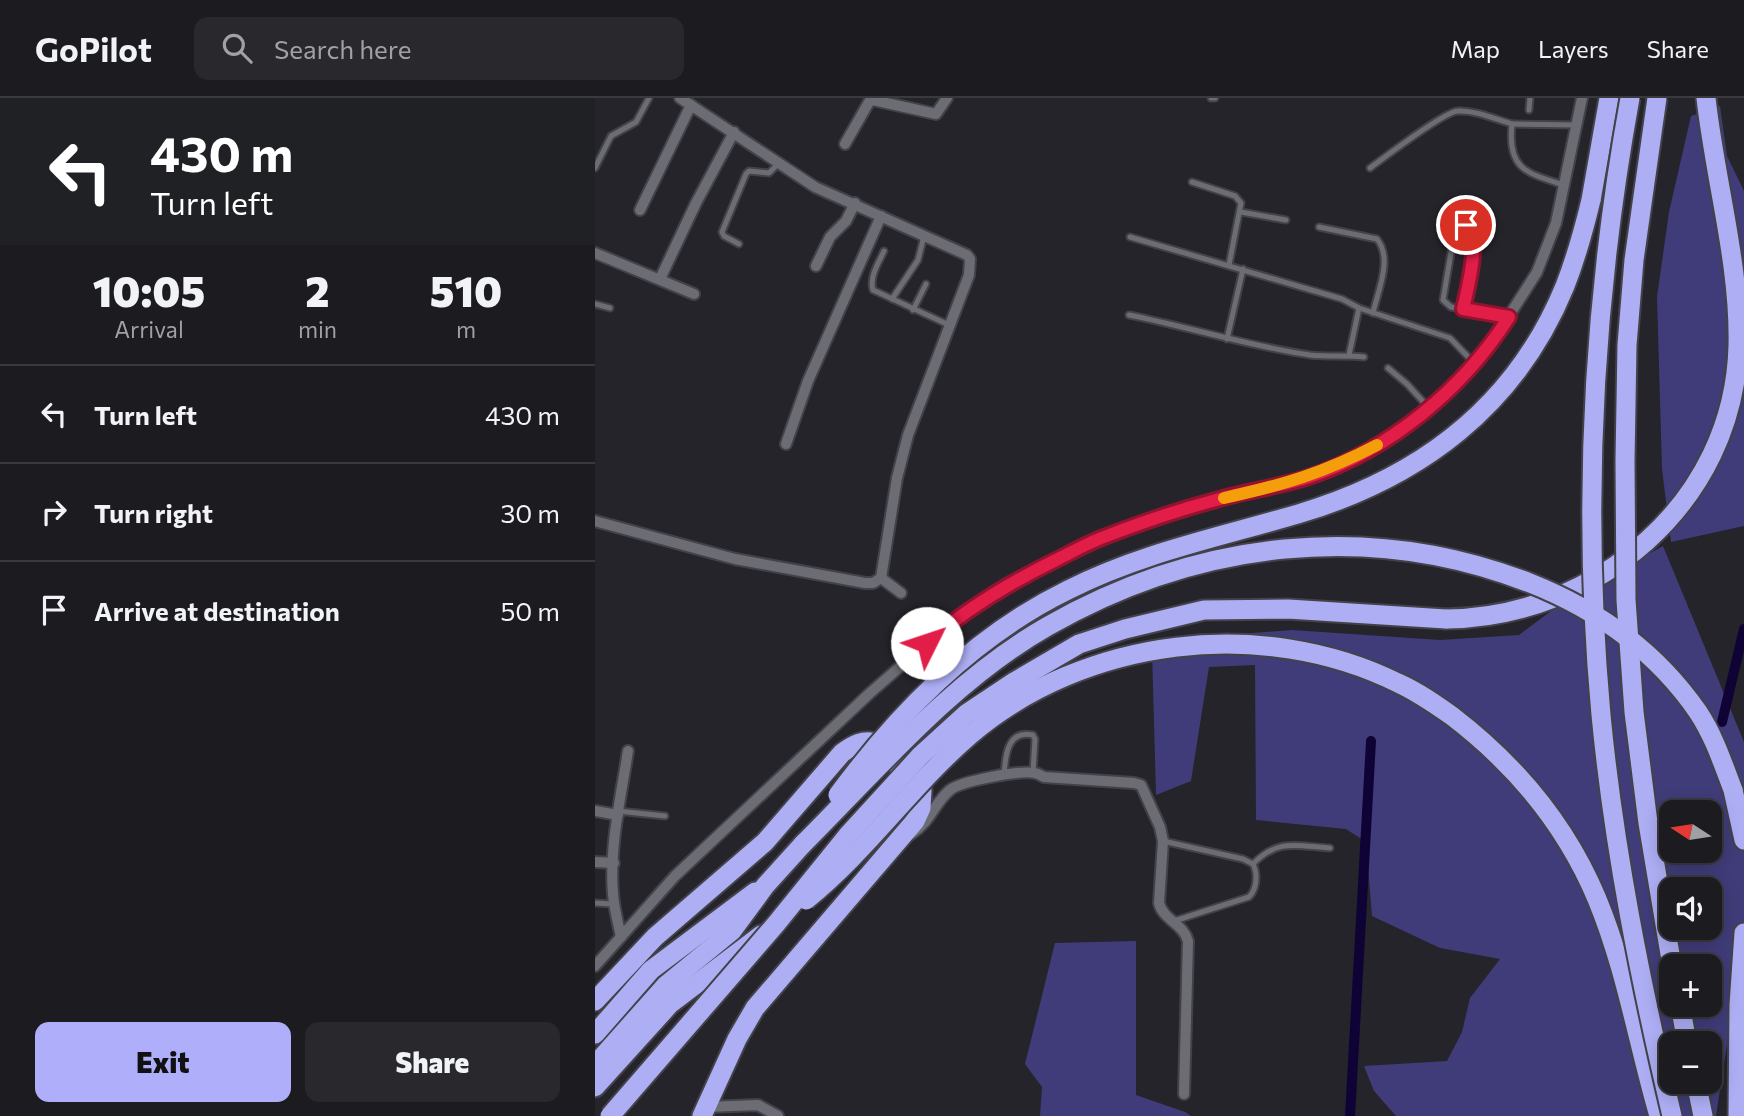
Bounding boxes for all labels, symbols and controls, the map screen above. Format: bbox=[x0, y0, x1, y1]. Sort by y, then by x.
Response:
search box bbox=[194, 17, 684, 80]
text: GoPilot bbox=[35, 28, 152, 69]
icon: search bbox=[218, 29, 256, 67]
text: Search here bbox=[274, 33, 411, 64]
text: Map bbox=[1451, 34, 1500, 63]
text: Layers bbox=[1538, 34, 1609, 63]
text: Share bbox=[1647, 34, 1709, 63]
text: 430 m bbox=[150, 122, 293, 182]
icon: left bbox=[35, 126, 126, 217]
text: Turn left bbox=[150, 182, 274, 222]
pin bbox=[1436, 195, 1496, 255]
icon: arrive bbox=[1447, 206, 1485, 244]
text: 10:05 bbox=[93, 264, 205, 316]
text: 2 bbox=[305, 264, 330, 316]
text: 510 bbox=[430, 264, 502, 316]
text: Arrival bbox=[114, 315, 184, 343]
text: min bbox=[298, 315, 337, 343]
text: m bbox=[456, 315, 476, 343]
icon: left bbox=[35, 395, 73, 433]
text: Turn left bbox=[94, 399, 197, 430]
text: 430 m bbox=[485, 399, 560, 430]
icon: right bbox=[35, 493, 73, 531]
text: Turn right bbox=[94, 497, 213, 528]
text: 30 m bbox=[501, 497, 560, 528]
icon: arrive bbox=[35, 591, 73, 629]
text: Arrive at destination bbox=[94, 595, 340, 626]
text: 50 m bbox=[500, 595, 560, 626]
position arrow bbox=[890, 606, 964, 680]
north arrow bbox=[1659, 800, 1722, 863]
map controls bbox=[1659, 800, 1722, 1094]
button: sound bbox=[1659, 877, 1722, 940]
button: + bbox=[1659, 954, 1722, 1017]
button: Exit bbox=[35, 1022, 291, 1102]
button: Share bbox=[305, 1022, 560, 1102]
button: − bbox=[1659, 1031, 1722, 1094]

